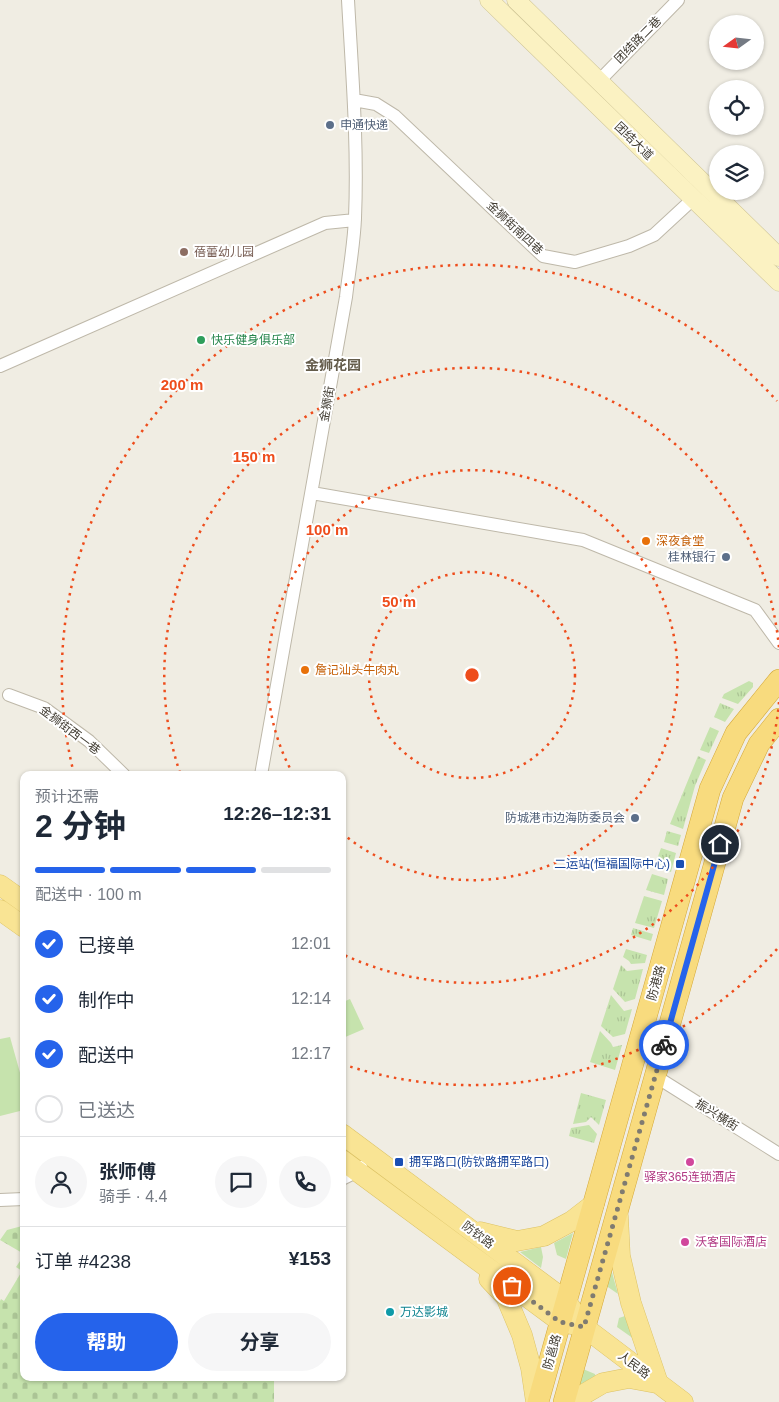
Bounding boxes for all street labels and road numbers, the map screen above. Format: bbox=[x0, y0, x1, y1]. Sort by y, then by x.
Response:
street label: 团结路二巷 bbox=[612, 14, 664, 66]
street label: 团结大道 bbox=[612, 119, 656, 163]
street label: 金狮街南四巷 bbox=[484, 198, 546, 258]
street label: 金狮街 bbox=[317, 385, 337, 423]
street label: 金狮街西一巷 bbox=[37, 703, 103, 757]
street label: 防港路 bbox=[644, 964, 668, 1002]
street label: 振兴横街 bbox=[693, 1096, 741, 1134]
street label: 防钦路 bbox=[459, 1219, 497, 1251]
street label: 防邕路 bbox=[540, 1333, 564, 1371]
street label: 人民路 bbox=[615, 1349, 653, 1381]

